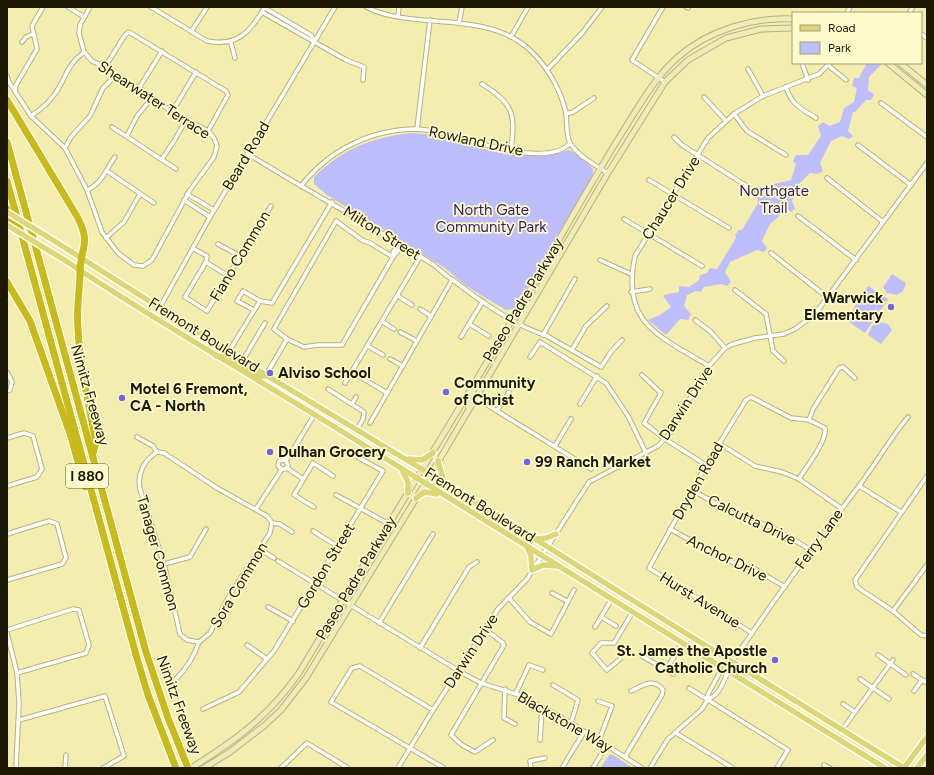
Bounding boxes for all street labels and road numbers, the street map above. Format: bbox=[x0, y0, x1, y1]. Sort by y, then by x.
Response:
street label: Shearwater Terrace bbox=[95, 57, 213, 143]
street label: Beard Road bbox=[218, 118, 274, 194]
street label: Rowland Drive bbox=[427, 122, 525, 160]
street label: Chaucer Drive bbox=[638, 153, 704, 243]
street label: Milton Street bbox=[340, 202, 424, 264]
street label: Fiano Common bbox=[206, 208, 274, 304]
street label: Paseo Padre Parkway bbox=[479, 235, 567, 365]
street label: Fremont Boulevard bbox=[145, 294, 263, 376]
street label: Nimitz Freeway bbox=[67, 342, 113, 448]
street label: Darwin Drive bbox=[655, 362, 717, 444]
street label: Dryden Road bbox=[669, 439, 727, 523]
road number: I 880 bbox=[66, 464, 108, 488]
street label: Fremont Boulevard bbox=[421, 464, 539, 546]
street label: Calcutta Drive bbox=[705, 491, 799, 549]
street label: Tanager Common bbox=[133, 493, 183, 613]
street label: Ferry Lane bbox=[791, 505, 847, 573]
street label: Paseo Padre Parkway bbox=[312, 513, 400, 643]
street label: Gordon Street bbox=[293, 520, 359, 612]
street label: Anchor Drive bbox=[684, 531, 770, 585]
street label: Sora Common bbox=[206, 539, 272, 631]
street label: Hurst Avenue bbox=[656, 568, 744, 632]
street label: Darwin Drive bbox=[440, 610, 502, 692]
street label: Nimitz Freeway bbox=[153, 653, 205, 757]
street label: Blackstone Way bbox=[514, 688, 616, 756]

